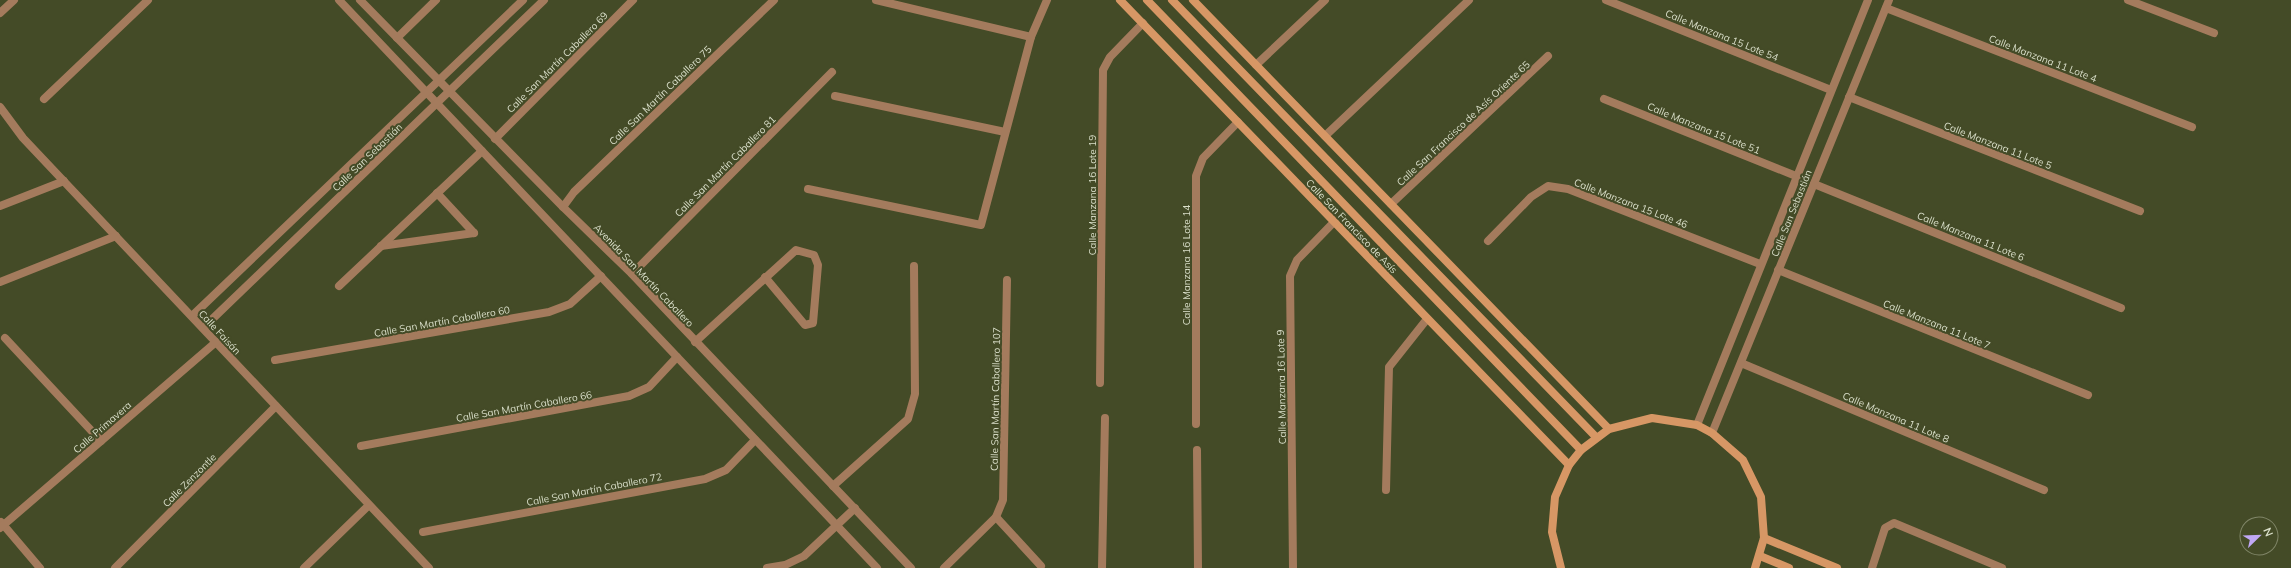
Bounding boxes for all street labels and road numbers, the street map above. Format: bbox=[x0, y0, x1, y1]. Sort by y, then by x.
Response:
street label: Calle Manzana 15 Lote 54 bbox=[1663, 7, 1780, 64]
street label: Calle San Martín Caballero 69 bbox=[504, 9, 611, 116]
street label: Calle Manzana 11 Lote 4 bbox=[1987, 32, 2099, 85]
street label: Calle San Martín Caballero 75 bbox=[606, 43, 714, 148]
street label: Calle San Francisco de Asís Oriente 65 bbox=[1394, 58, 1533, 189]
street label: Calle Manzana 15 Lote 51 bbox=[1645, 100, 1762, 157]
street label: Calle San Martín Caballero 81 bbox=[672, 113, 779, 220]
street label: Calle Manzana 11 Lote 5 bbox=[1942, 119, 2054, 172]
street label: Calle San Sebastián bbox=[330, 120, 405, 194]
street label: Calle Manzana 16 Lote 19 bbox=[1086, 135, 1099, 255]
street label: Calle San Sebastián bbox=[1768, 168, 1815, 259]
street label: Calle San Francisco de Asís bbox=[1303, 176, 1400, 276]
street label: Calle Manzana 15 Lote 46 bbox=[1572, 176, 1690, 231]
street label: Calle Manzana 16 Lote 14 bbox=[1180, 205, 1193, 325]
street label: Calle Manzana 11 Lote 6 bbox=[1915, 209, 2026, 264]
street label: Avenida San Martín Caballero bbox=[591, 221, 697, 330]
street label: Calle Manzana 11 Lote 7 bbox=[1881, 297, 1992, 352]
street label: Calle San Martín Caballero 60 bbox=[373, 303, 511, 340]
street label: Calle Faisán bbox=[196, 307, 244, 357]
street label: Calle San Martín Caballero 107 bbox=[988, 327, 1003, 471]
street label: Calle Manzana 16 Lote 9 bbox=[1274, 330, 1289, 444]
street label: Calle San Martín Caballero 66 bbox=[455, 388, 593, 425]
street label: Calle Manzana 11 Lote 8 bbox=[1840, 389, 1951, 446]
street label: Calle Primavera bbox=[71, 399, 134, 456]
street label: Calle Zenzontle bbox=[160, 451, 219, 510]
street label: Calle San Martín Caballero 72 bbox=[525, 470, 663, 509]

